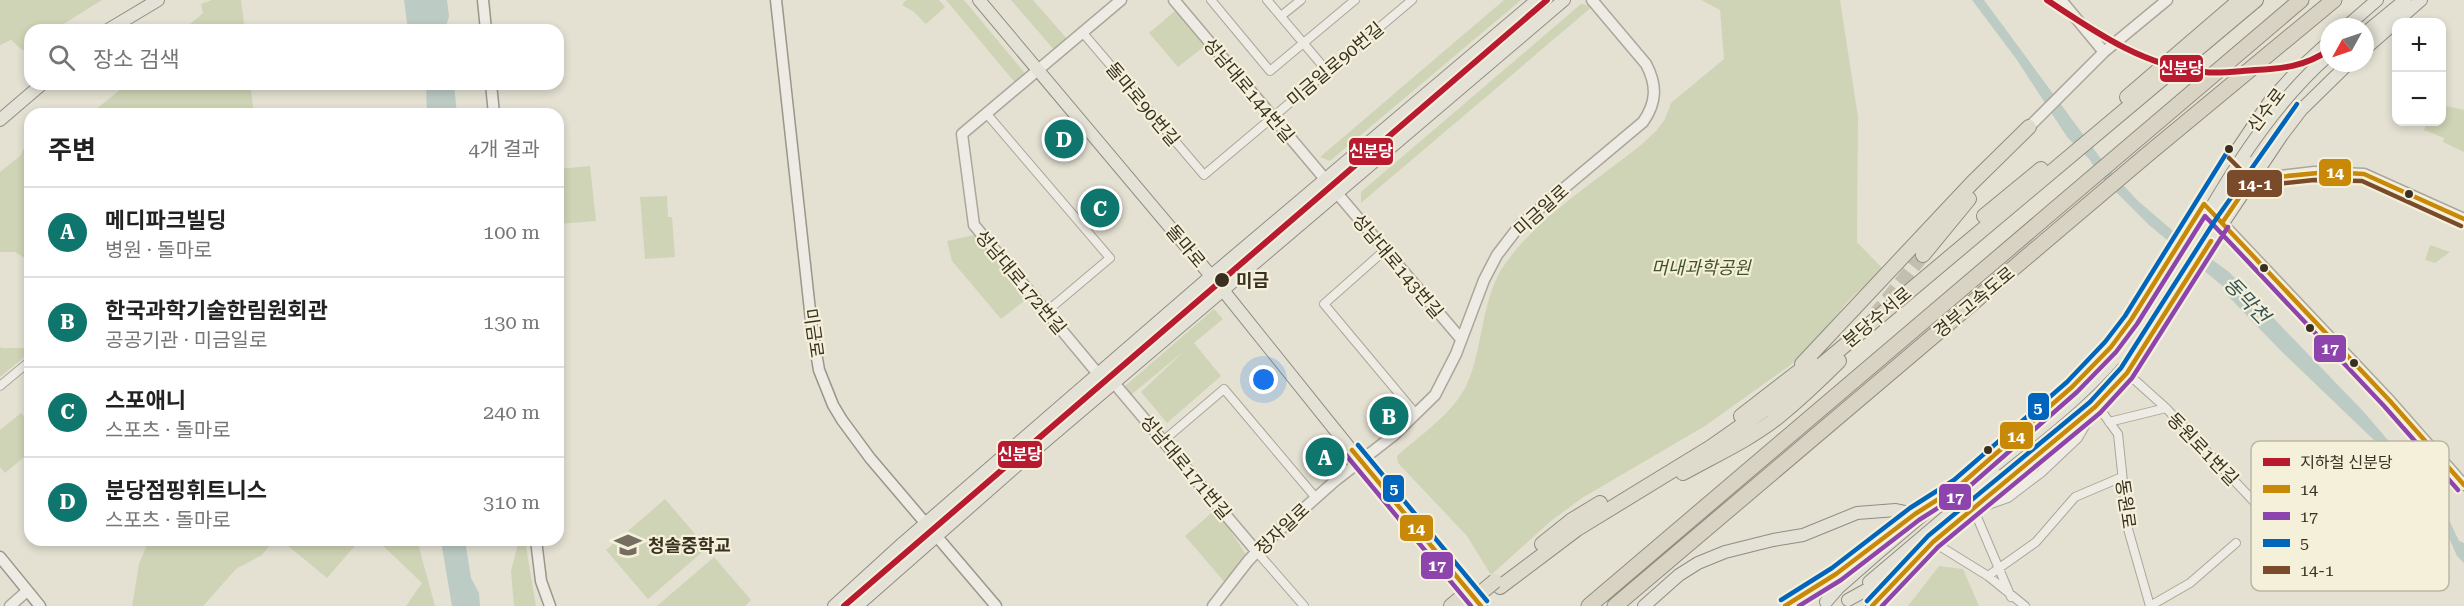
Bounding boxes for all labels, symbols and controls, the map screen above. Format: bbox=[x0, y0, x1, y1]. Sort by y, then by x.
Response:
street label: 미금일로90번길 bbox=[1282, 18, 1388, 110]
north arrow bbox=[2320, 18, 2374, 72]
map controls bbox=[2392, 18, 2446, 126]
button: + bbox=[2392, 18, 2446, 72]
search box bbox=[24, 24, 564, 90]
street label: 성남대로144번길 bbox=[1199, 34, 1299, 146]
icon: search bbox=[45, 41, 78, 74]
text: 장소 검색 bbox=[93, 47, 180, 72]
line badge: 신분당 bbox=[2159, 54, 2204, 83]
street label: 돌마로90번길 bbox=[1102, 58, 1184, 150]
text: 신분당 bbox=[2159, 59, 2203, 78]
button: − bbox=[2392, 72, 2446, 126]
street label: 신수로 bbox=[2243, 84, 2289, 136]
pin: D bbox=[1044, 116, 1084, 162]
text: 주변 bbox=[48, 135, 96, 165]
text: 4개 결과 bbox=[469, 137, 540, 161]
line badge: 신분당 bbox=[1348, 137, 1394, 166]
text: 신분당 bbox=[1349, 142, 1393, 161]
unlabelled marker bbox=[2223, 143, 2235, 155]
line badge: 14 bbox=[2318, 158, 2352, 187]
text: 14 bbox=[2326, 163, 2344, 182]
line badge: 14-1 bbox=[2226, 169, 2283, 198]
text: 14-1 bbox=[2238, 175, 2272, 194]
street label: 미금일로 bbox=[1509, 180, 1573, 240]
pin: C bbox=[1080, 186, 1120, 230]
unlabelled marker bbox=[2403, 188, 2415, 200]
text: 메디파크빌딩 bbox=[105, 208, 226, 233]
street label: 성남대로143번길 bbox=[1348, 210, 1448, 322]
text: A bbox=[60, 220, 75, 244]
text: 100 m bbox=[483, 220, 540, 244]
street label: 돌마로 bbox=[1162, 220, 1210, 272]
street label: 성남대로172번길 bbox=[971, 226, 1071, 338]
text: 병원 · 돌마로 bbox=[105, 238, 212, 262]
park label: 머내과학공원 bbox=[1651, 257, 1752, 278]
street label: 경부고속도로 bbox=[1929, 262, 2019, 342]
unlabelled marker bbox=[2258, 262, 2270, 274]
place label: 미금 bbox=[1236, 270, 1269, 291]
marker: 미금 bbox=[1213, 271, 1231, 289]
water label: 동막천 bbox=[2219, 272, 2277, 330]
street label: 분당수서로 bbox=[1839, 282, 1915, 352]
text: 한국과학기술한림원회관 bbox=[105, 298, 328, 323]
street label: 미금로 bbox=[800, 307, 828, 359]
text: B bbox=[60, 310, 75, 334]
text: 130 m bbox=[483, 310, 540, 334]
unlabelled marker bbox=[2304, 322, 2316, 334]
text: 공공기관 · 미금일로 bbox=[105, 328, 267, 352]
line badge: 17 bbox=[2313, 334, 2347, 363]
text: 17 bbox=[2321, 339, 2339, 358]
unlabelled marker bbox=[2348, 357, 2360, 369]
your location bbox=[1249, 365, 1278, 394]
text: 스포애니 bbox=[105, 388, 186, 413]
line badge: 5 bbox=[2027, 392, 2050, 421]
pin: B bbox=[1370, 394, 1408, 438]
text: 5 bbox=[2034, 398, 2043, 417]
text: C bbox=[61, 400, 75, 424]
text: 240 m bbox=[483, 400, 540, 424]
street label: 동원로1번길 bbox=[2163, 408, 2243, 490]
street label: 성남대로171번길 bbox=[1136, 411, 1236, 523]
text: 스포츠 · 돌마로 bbox=[105, 418, 231, 442]
line badge: 14 bbox=[1999, 421, 2034, 450]
text: 14 bbox=[2007, 427, 2025, 446]
pin: A bbox=[1306, 434, 1344, 480]
line badge: 신분당 bbox=[997, 440, 1043, 469]
legend bbox=[2251, 441, 2449, 591]
unlabelled marker bbox=[1982, 444, 1994, 456]
text: 신분당 bbox=[998, 445, 1042, 464]
text: 지하철 신분당 bbox=[2300, 453, 2393, 472]
line badge: 5 bbox=[1382, 474, 1405, 503]
text: 분당점핑휘트니스 bbox=[105, 478, 267, 503]
street label: 동원로 bbox=[2112, 478, 2140, 530]
text: 5 bbox=[1390, 479, 1399, 498]
text: 14 bbox=[2300, 480, 2318, 499]
line badge: 17 bbox=[1938, 483, 1972, 511]
text: 17 bbox=[1946, 488, 1964, 507]
text: D bbox=[59, 490, 76, 514]
text: 310 m bbox=[483, 490, 540, 514]
street label: 정자일로 bbox=[1251, 499, 1313, 559]
text: 17 bbox=[2300, 507, 2318, 526]
text: 스포츠 · 돌마로 bbox=[105, 508, 231, 532]
line badge: 14 bbox=[1399, 514, 1434, 542]
text: 14 bbox=[1407, 519, 1425, 538]
school or university icon: 청솔중학교 bbox=[613, 530, 643, 560]
text: 5 bbox=[2300, 534, 2309, 553]
place label: 청솔중학교 bbox=[648, 535, 731, 556]
line badge: 17 bbox=[1420, 551, 1454, 580]
text: 17 bbox=[1428, 556, 1446, 575]
text: 14-1 bbox=[2300, 561, 2334, 580]

